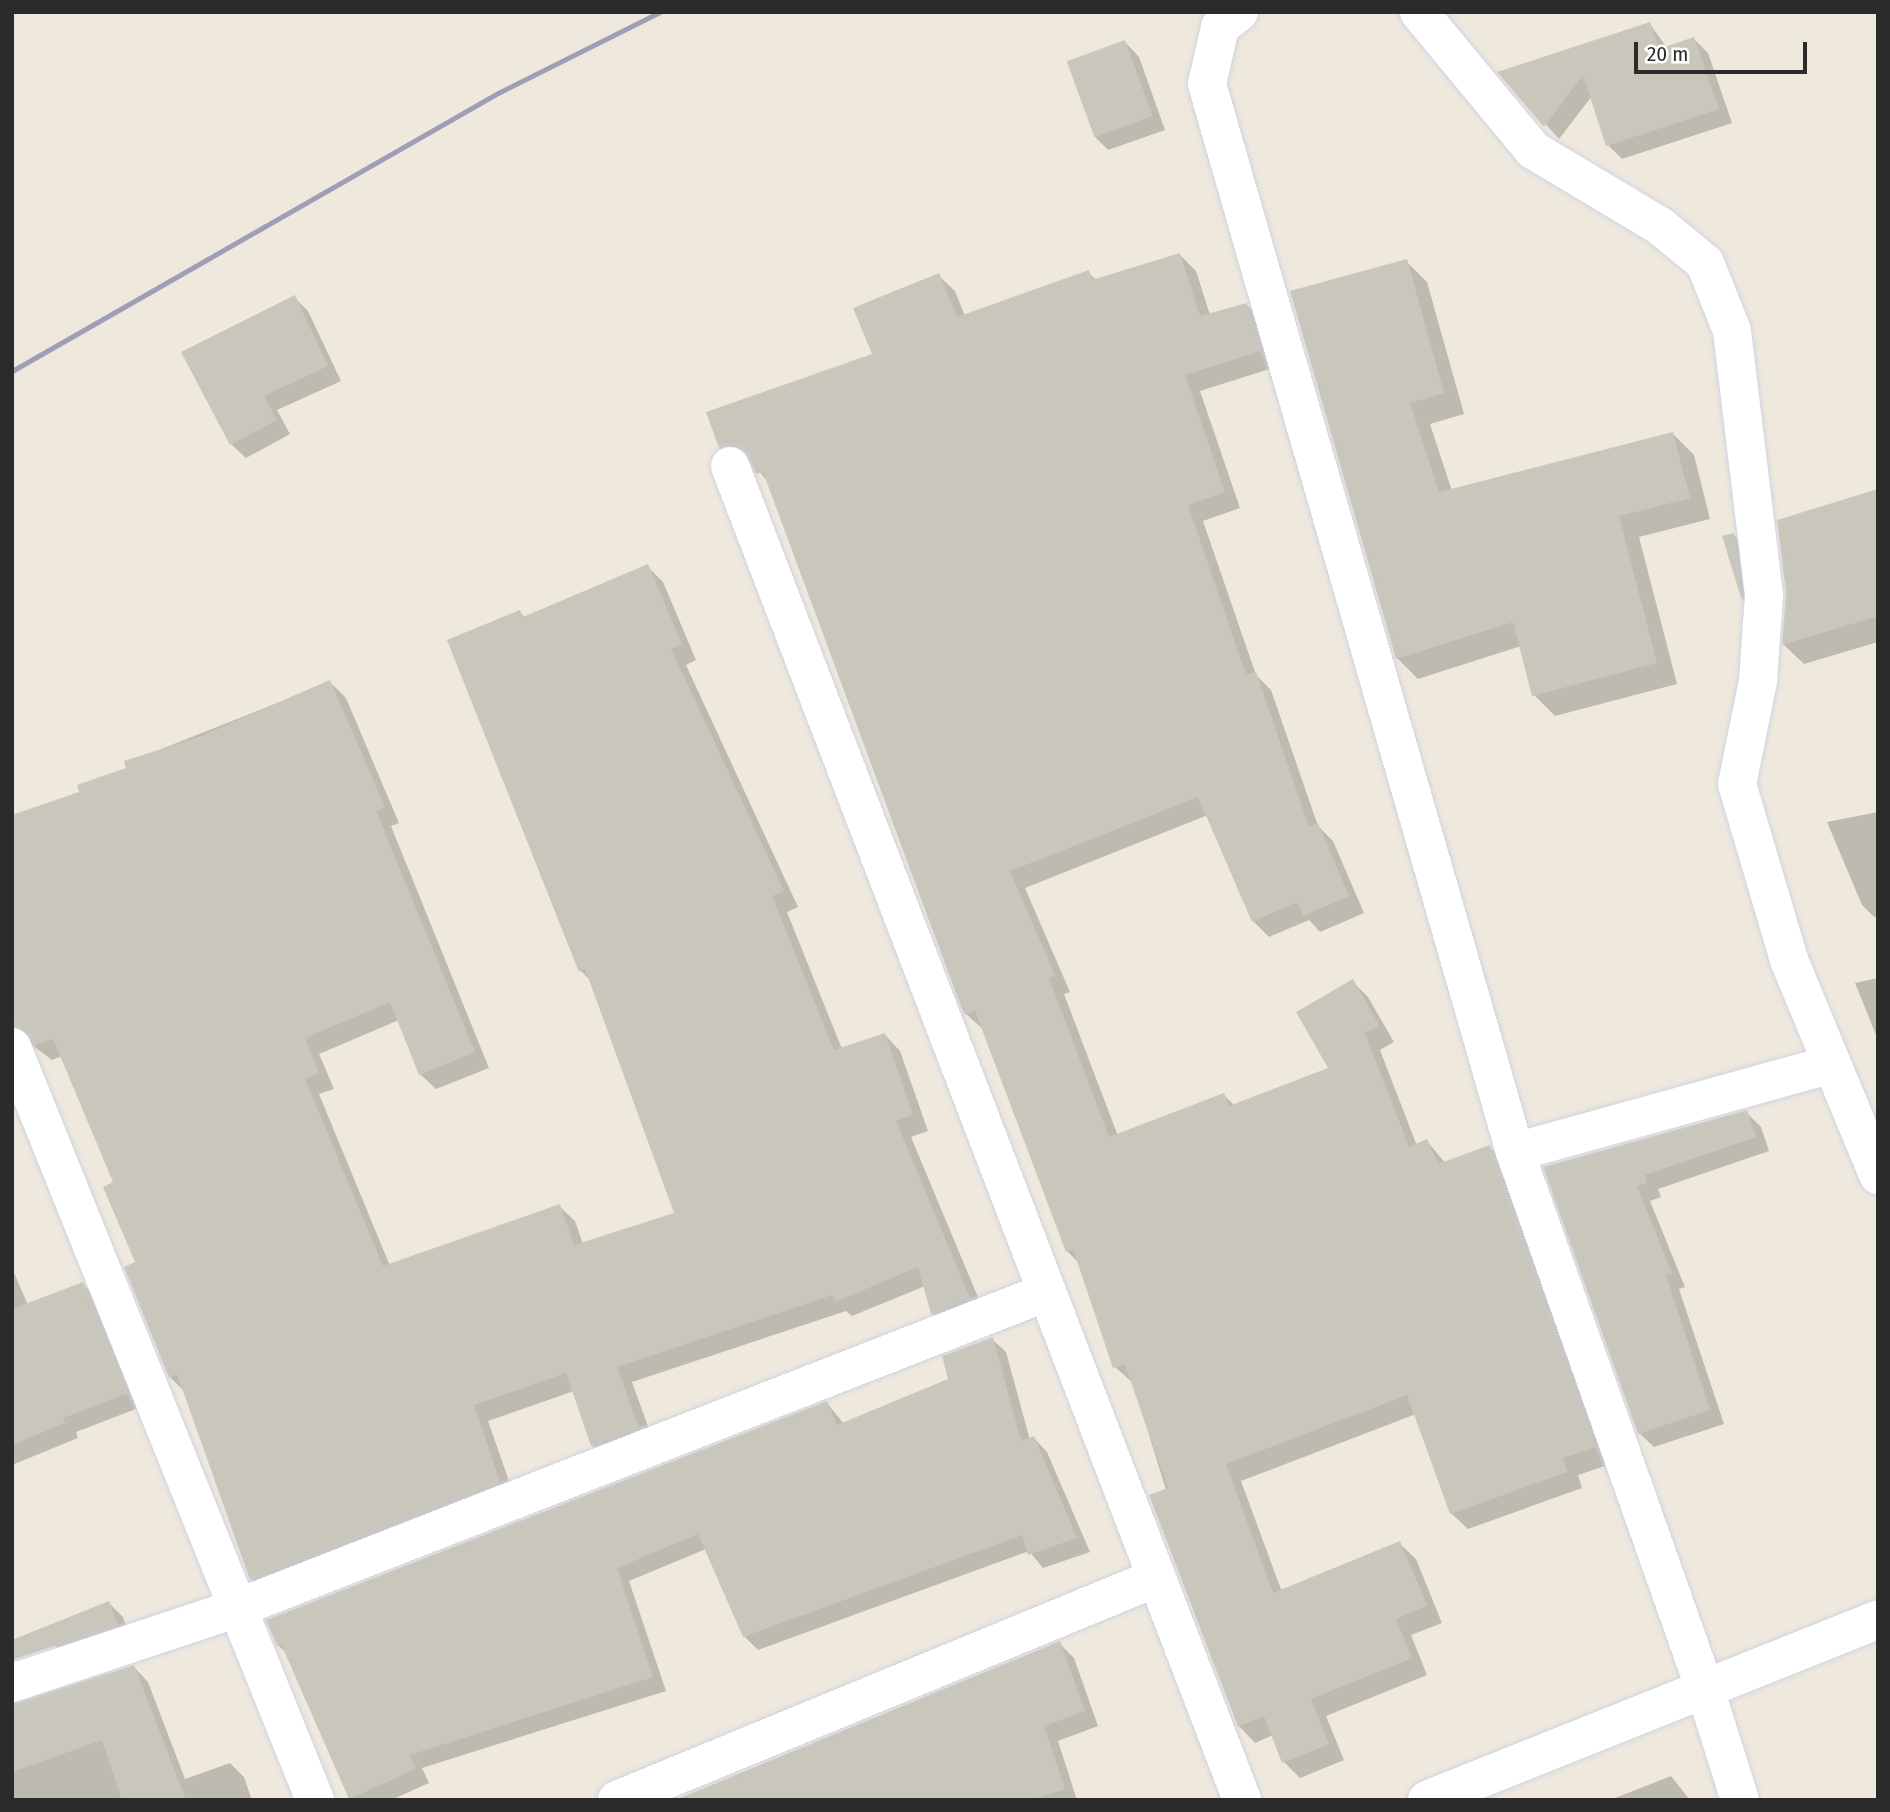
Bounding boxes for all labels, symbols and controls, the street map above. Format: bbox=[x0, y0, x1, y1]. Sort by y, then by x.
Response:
scale bar bbox=[1638, 28, 1811, 72]
text: 20 m bbox=[1647, 41, 1688, 67]

